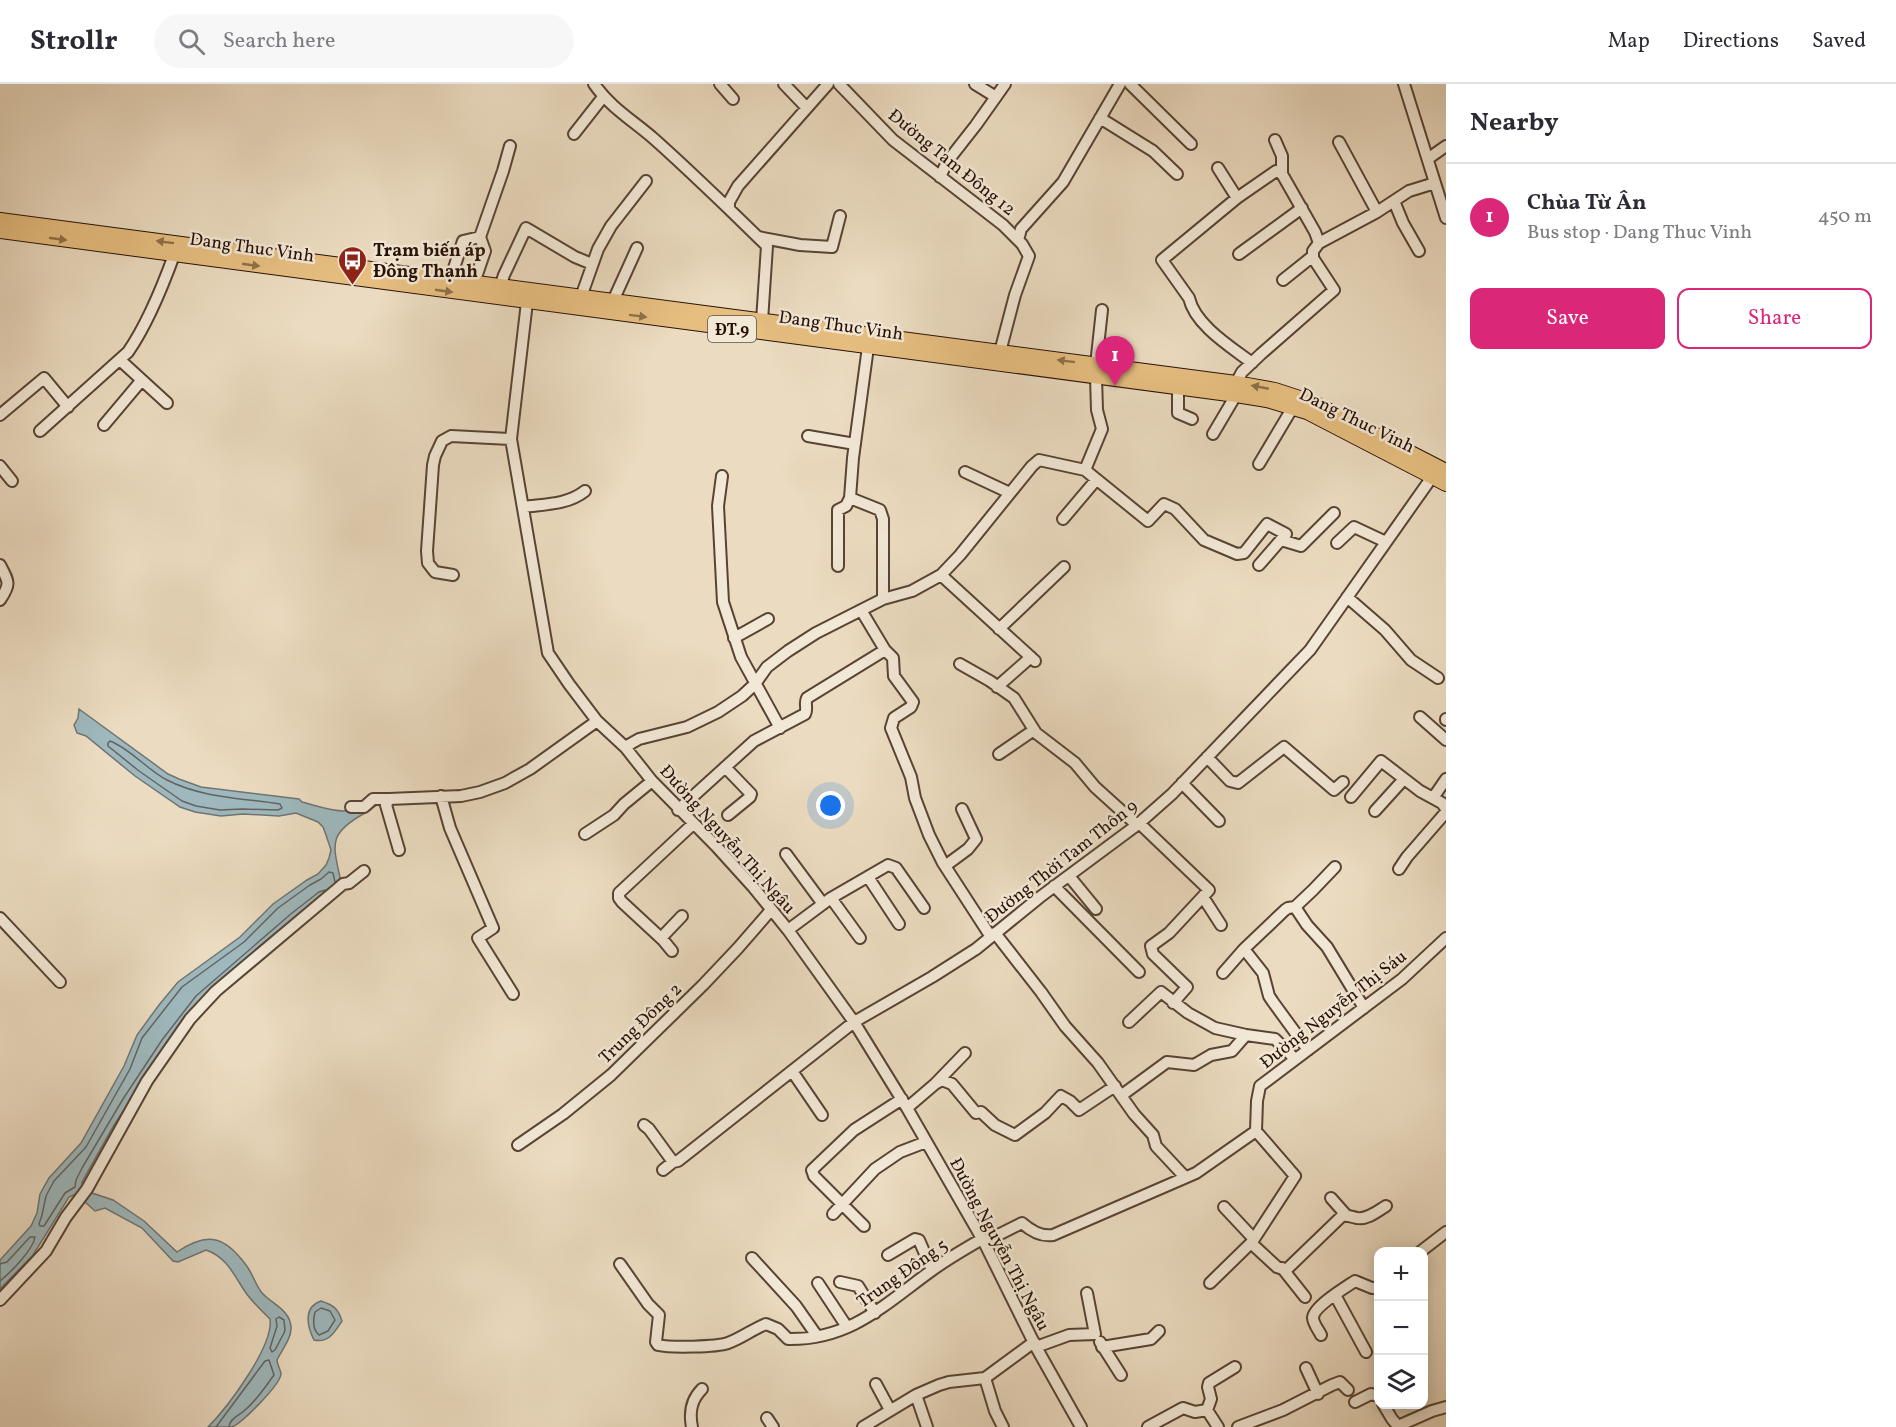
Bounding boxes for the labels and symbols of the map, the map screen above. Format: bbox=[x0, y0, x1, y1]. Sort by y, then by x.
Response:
street label: Đường Tam Đông 12 bbox=[882, 104, 1020, 222]
street label: Dang Thuc Vinh bbox=[188, 227, 316, 270]
one-way arrow bbox=[49, 235, 68, 244]
one-way arrow bbox=[156, 237, 175, 247]
place label: Trạm biến áp Đông Thạnh bbox=[373, 239, 486, 285]
bus stop icon: Trạm biến áp Đông Thạnh bbox=[336, 244, 368, 286]
one-way arrow bbox=[242, 261, 261, 270]
one-way arrow bbox=[435, 287, 454, 296]
street label: Dang Thuc Vinh bbox=[777, 305, 905, 348]
one-way arrow bbox=[628, 312, 647, 321]
road number: ĐT.9 bbox=[708, 316, 756, 342]
pin: 1 bbox=[1096, 336, 1134, 386]
one-way arrow bbox=[1057, 356, 1076, 365]
one-way arrow bbox=[1250, 382, 1269, 391]
street label: Dang Thuc Vinh bbox=[1294, 383, 1419, 460]
street label: Đường Nguyễn Thị Ngâu bbox=[653, 760, 801, 920]
your location bbox=[816, 791, 845, 820]
street label: Đường Thời Tam Thôn 9 bbox=[980, 795, 1144, 930]
street label: Đường Nguyễn Thị Sáu bbox=[1255, 945, 1413, 1076]
street label: Trung Đông 2 bbox=[594, 978, 688, 1070]
street label: Đường Nguyễn Thị Ngâu bbox=[942, 1154, 1055, 1336]
street label: Trung Đông 5 bbox=[852, 1234, 953, 1315]

